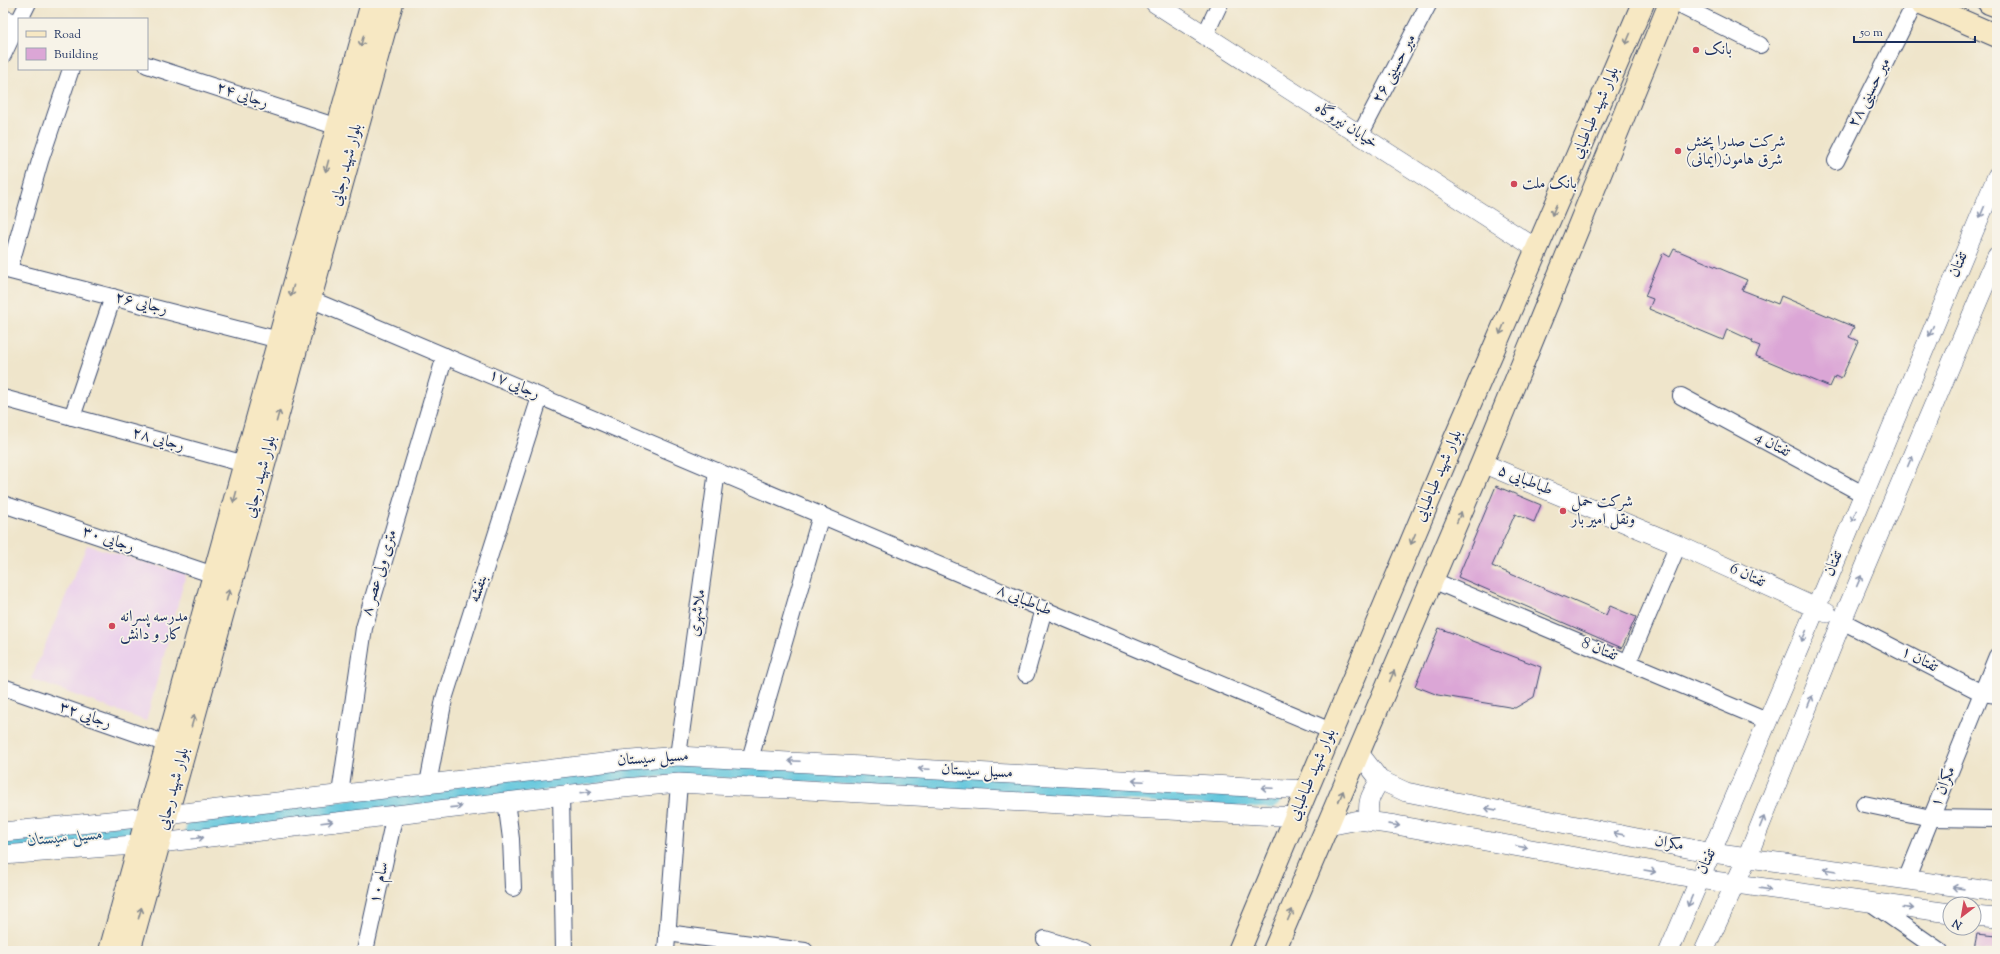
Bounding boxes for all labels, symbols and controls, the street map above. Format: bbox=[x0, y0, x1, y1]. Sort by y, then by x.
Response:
legend bbox=[18, 18, 148, 70]
scale bar bbox=[1854, 18, 1975, 44]
text: 50 m bbox=[1859, 24, 1883, 42]
text: Road bbox=[54, 26, 81, 44]
street label: میر حسینی ۲۶ bbox=[1367, 30, 1423, 108]
one-way arrow bbox=[1623, 32, 1631, 44]
one-way arrow bbox=[358, 34, 365, 47]
place label: بانک bbox=[1704, 39, 1732, 62]
marker: بانک bbox=[1691, 45, 1701, 55]
text: Building bbox=[54, 46, 98, 64]
street label: میر حسینی ۲۸ bbox=[1843, 54, 1897, 132]
street label: بلوار شهید طباطبایی bbox=[1566, 63, 1626, 163]
street label: رجایی ۲۴ bbox=[213, 77, 271, 115]
street label: خیابان نیروگاه bbox=[1310, 97, 1382, 155]
street label: بلوار شهید رجایی bbox=[325, 121, 369, 209]
place label: شرکت صدرا پخش شرق هامون(ایمانی) bbox=[1686, 131, 1786, 172]
marker: شرکت صدرا پخش شرق هامون(ایمانی) bbox=[1673, 146, 1683, 156]
one-way arrow bbox=[323, 159, 330, 172]
place label: بانک ملت bbox=[1522, 173, 1577, 196]
marker: بانک ملت bbox=[1509, 179, 1519, 189]
one-way arrow bbox=[1550, 203, 1557, 215]
one-way arrow bbox=[1978, 205, 1985, 217]
street label: تفتان bbox=[1943, 248, 1975, 281]
one-way arrow bbox=[288, 284, 296, 297]
street label: رجایی ۲۶ bbox=[112, 286, 170, 322]
one-way arrow bbox=[1498, 323, 1506, 335]
one-way arrow bbox=[1927, 325, 1935, 337]
street label: رجایی ۱۷ bbox=[485, 364, 543, 406]
one-way arrow bbox=[274, 410, 282, 423]
street label: رجایی ۲۸ bbox=[129, 422, 187, 458]
street label: بلوار شهید طباطبایی bbox=[1409, 426, 1469, 526]
street label: تفتان 4 bbox=[1750, 426, 1795, 464]
street label: بلوار شهید رجایی bbox=[239, 433, 283, 521]
one-way arrow bbox=[1906, 456, 1914, 468]
street label: طباطبایی ۵ bbox=[1494, 460, 1556, 502]
one-way arrow bbox=[231, 491, 238, 504]
place label: شرکت حمل ونقل امیر بار bbox=[1569, 491, 1635, 532]
marker: شرکت حمل ونقل امیر بار bbox=[1558, 506, 1568, 516]
one-way arrow bbox=[1849, 509, 1857, 521]
one-way arrow bbox=[1455, 512, 1463, 524]
street label: رجایی ۳۰ bbox=[79, 521, 137, 559]
street label: ۸ متری ولی عصر bbox=[356, 527, 404, 619]
one-way arrow bbox=[1409, 532, 1416, 544]
street label: تفتان bbox=[1819, 547, 1850, 580]
street label: تفتان 6 bbox=[1725, 558, 1770, 595]
street label: بنفشه bbox=[464, 572, 494, 606]
one-way arrow bbox=[1855, 575, 1863, 587]
street label: طباطبایی ۸ bbox=[993, 579, 1055, 623]
street label: ملاشهری bbox=[683, 588, 713, 638]
one-way arrow bbox=[225, 589, 232, 602]
place label: مدرسه پسرانه کار و دانش bbox=[120, 606, 188, 647]
marker: مدرسه پسرانه کار و دانش bbox=[107, 621, 117, 631]
one-way arrow bbox=[1800, 629, 1807, 641]
street label: تفتان 8 bbox=[1577, 632, 1622, 668]
street label: تفتان ۱ bbox=[1897, 641, 1942, 679]
one-way arrow bbox=[1388, 670, 1396, 682]
street label: رجایی ۳۲ bbox=[56, 696, 114, 736]
one-way arrow bbox=[1806, 696, 1814, 708]
one-way arrow bbox=[190, 714, 197, 727]
street label: بلوار شهید طباطبایی bbox=[1283, 725, 1343, 825]
street label: بلوار شهید رجایی bbox=[152, 745, 196, 833]
street label: مسیل سیستان bbox=[616, 745, 690, 773]
one-way arrow bbox=[788, 758, 801, 765]
street label: مسیل سیستان bbox=[941, 759, 1013, 785]
street label: مکران ۱ bbox=[1925, 763, 1963, 811]
one-way arrow bbox=[918, 765, 931, 772]
one-way arrow bbox=[1132, 777, 1145, 784]
one-way arrow bbox=[1261, 785, 1274, 792]
one-way arrow bbox=[579, 788, 592, 796]
one-way arrow bbox=[1338, 790, 1345, 802]
one-way arrow bbox=[449, 803, 462, 811]
one-way arrow bbox=[1485, 804, 1498, 812]
one-way arrow bbox=[1758, 817, 1766, 829]
one-way arrow bbox=[320, 818, 333, 826]
one-way arrow bbox=[1387, 821, 1400, 829]
water label: مسیل سیستان bbox=[26, 823, 104, 853]
one-way arrow bbox=[1612, 830, 1625, 838]
street label: مکران bbox=[1652, 830, 1686, 858]
one-way arrow bbox=[191, 834, 204, 842]
one-way arrow bbox=[1515, 844, 1528, 852]
street label: تفتان bbox=[1691, 845, 1723, 879]
street label: سام ۱۰ bbox=[364, 860, 397, 906]
one-way arrow bbox=[1823, 866, 1836, 874]
one-way arrow bbox=[1643, 867, 1656, 875]
one-way arrow bbox=[1952, 884, 1965, 892]
one-way arrow bbox=[1758, 885, 1771, 893]
one-way arrow bbox=[1686, 895, 1693, 907]
north arrow bbox=[1942, 896, 1982, 936]
one-way arrow bbox=[1901, 904, 1914, 912]
one-way arrow bbox=[137, 907, 144, 920]
one-way arrow bbox=[1287, 910, 1294, 922]
text: N bbox=[1949, 914, 1966, 933]

